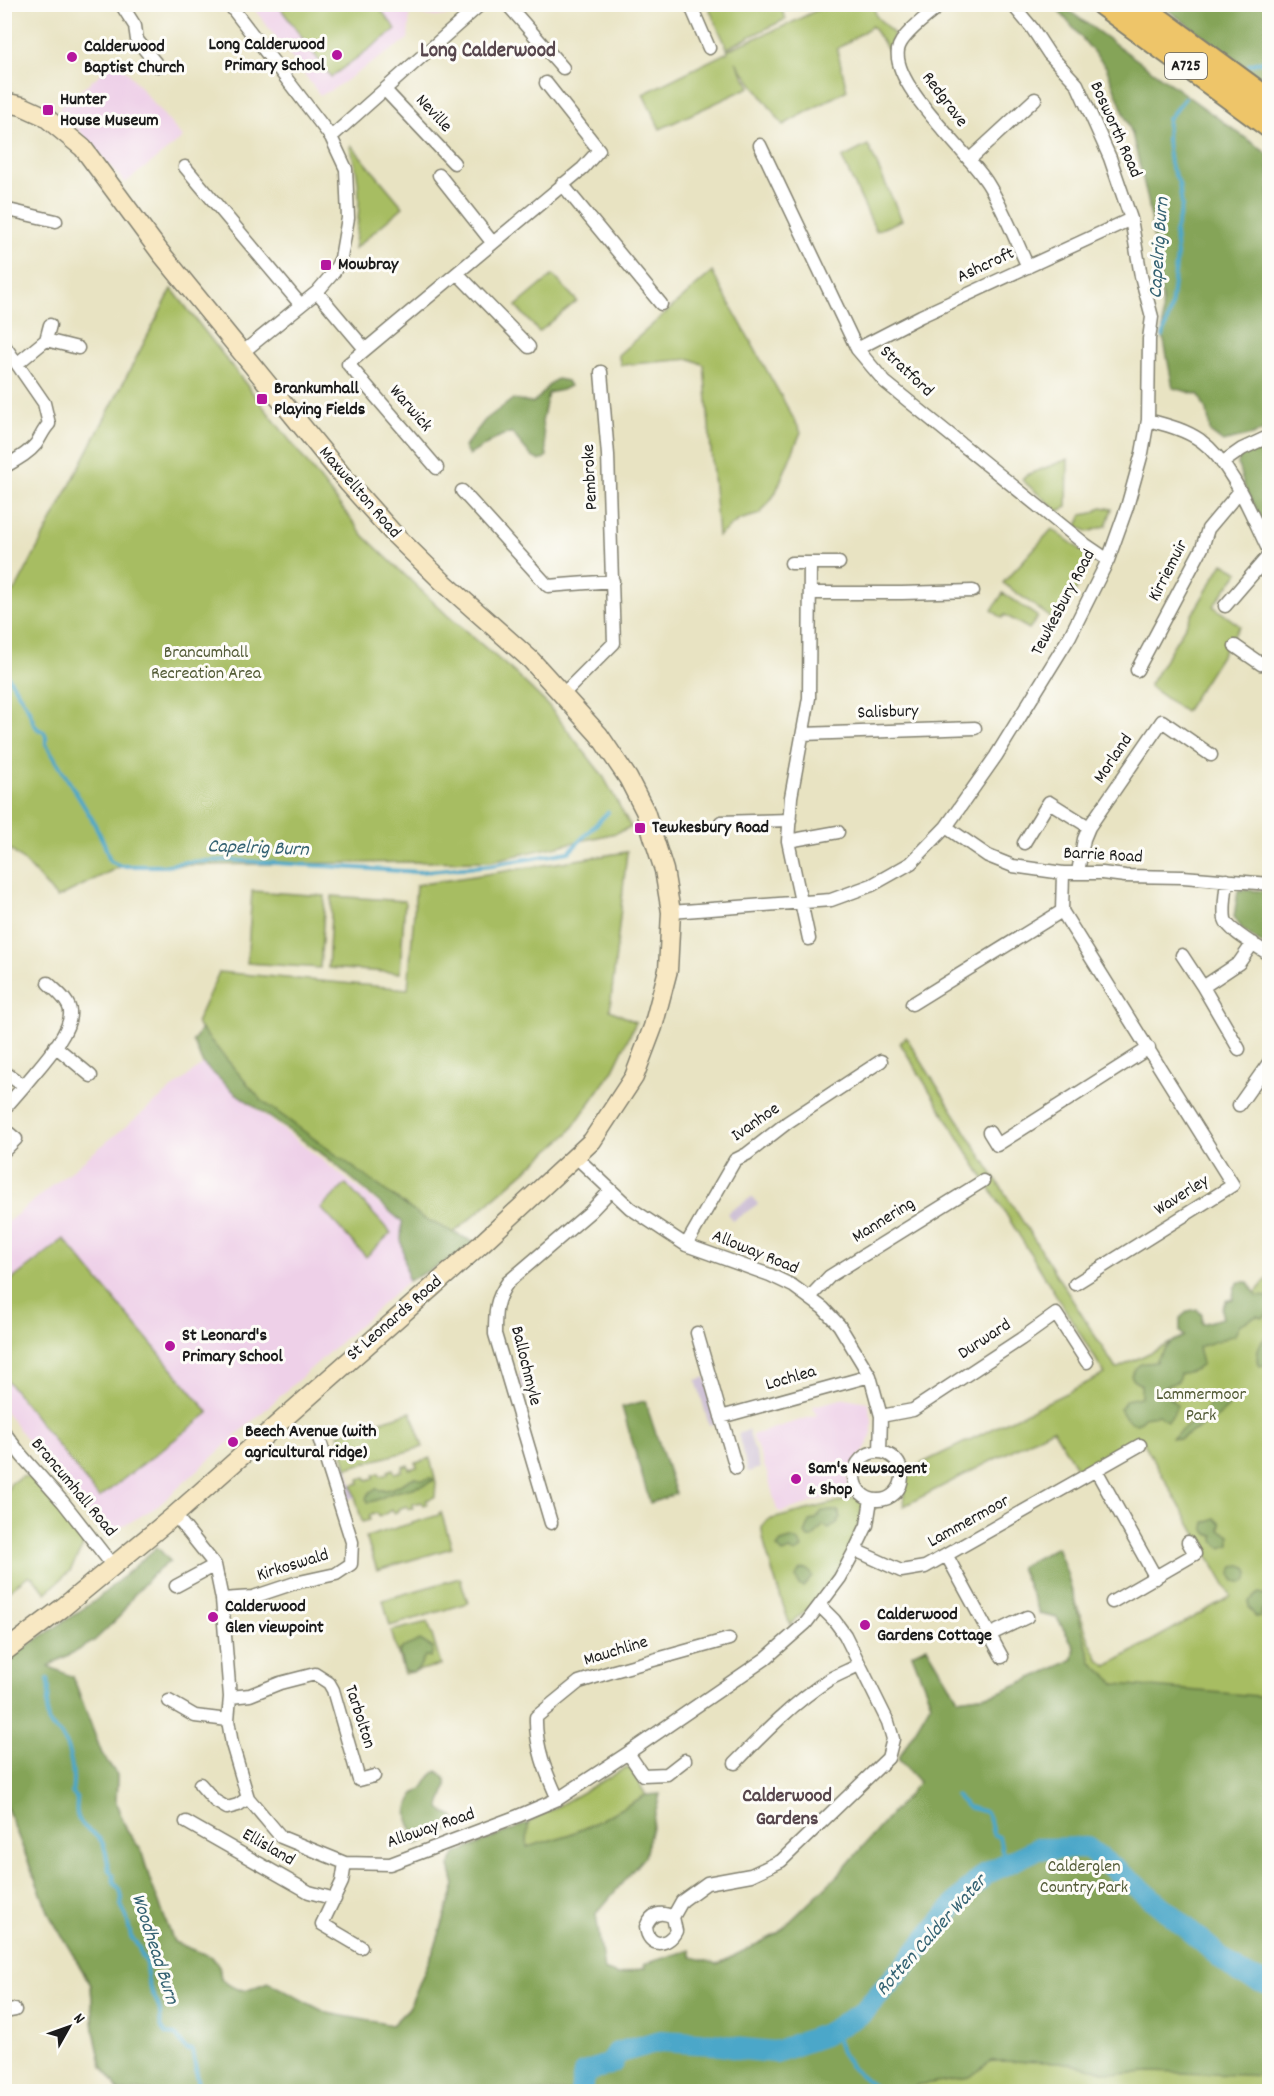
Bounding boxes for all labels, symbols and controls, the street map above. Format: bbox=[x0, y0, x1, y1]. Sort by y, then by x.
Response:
place label: Long Calderwood Primary School bbox=[209, 33, 326, 79]
place label: Calderwood Baptist Church bbox=[84, 35, 185, 81]
district label: Long Calderwood bbox=[420, 37, 556, 67]
marker: Long Calderwood Primary School bbox=[330, 48, 344, 62]
marker: Calderwood Baptist Church bbox=[65, 50, 79, 64]
road number: A725 bbox=[1165, 53, 1207, 79]
street label: Redgrave bbox=[915, 67, 973, 133]
street label: Bosworth Road bbox=[1083, 78, 1147, 182]
place label: Hunter House Museum bbox=[60, 88, 159, 134]
street label: Neville bbox=[409, 89, 457, 139]
marker: Hunter House Museum bbox=[41, 103, 55, 117]
water label: Capelrig Burn bbox=[1143, 196, 1178, 299]
street label: Ashcroft bbox=[953, 242, 1019, 290]
place label: Mowbray bbox=[338, 253, 399, 278]
marker: Mowbray bbox=[319, 258, 333, 272]
street label: Stratford bbox=[873, 340, 939, 404]
place label: Brankumhall Playing Fields bbox=[274, 377, 366, 423]
street label: Warwick bbox=[383, 380, 437, 438]
marker: Brankumhall Playing Fields bbox=[255, 392, 269, 406]
street label: Maxwellton Road bbox=[312, 442, 406, 544]
street label: Pembroke bbox=[577, 443, 605, 511]
street label: Kirriemuir bbox=[1143, 536, 1195, 606]
street label: Tewkesbury Road bbox=[1026, 546, 1102, 660]
park label: Brancumhall Recreation Area bbox=[151, 641, 262, 687]
street label: Salisbury bbox=[857, 699, 920, 727]
street label: Morland bbox=[1088, 729, 1140, 789]
place label: Tewkesbury Road bbox=[652, 816, 769, 841]
marker: Tewkesbury Road bbox=[633, 821, 647, 835]
water label: Capelrig Burn bbox=[207, 833, 310, 865]
street label: Barrie Road bbox=[1063, 841, 1143, 871]
street label: Ivanhoe bbox=[727, 1097, 785, 1149]
street label: Waverley bbox=[1150, 1169, 1215, 1223]
street label: Mannering bbox=[848, 1192, 920, 1250]
street label: Alloway Road bbox=[708, 1224, 802, 1282]
street label: St Leonards Road bbox=[342, 1270, 448, 1368]
street label: Durward bbox=[953, 1313, 1017, 1367]
place label: St Leonard's Primary School bbox=[182, 1324, 283, 1370]
street label: Ballochmyle bbox=[503, 1324, 547, 1408]
marker: St Leonard's Primary School bbox=[163, 1339, 177, 1353]
street label: Lochlea bbox=[763, 1360, 820, 1398]
park label: Lammermoor Park bbox=[1156, 1383, 1246, 1429]
place label: Beech Avenue (with agricultural ridge) bbox=[245, 1420, 377, 1466]
street label: Brancumhall Road bbox=[24, 1433, 122, 1543]
marker: Beech Avenue (with agricultural ridge) bbox=[226, 1435, 240, 1449]
place label: Sam's Newsagent & Shop bbox=[808, 1457, 928, 1503]
marker: Sam's Newsagent & Shop bbox=[789, 1472, 803, 1486]
street label: Lammermoor bbox=[923, 1489, 1015, 1555]
street label: Kirkoswald bbox=[254, 1543, 332, 1589]
place label: Calderwood Glen viewpoint bbox=[225, 1595, 324, 1641]
place label: Calderwood Gardens Cottage bbox=[877, 1603, 992, 1649]
marker: Calderwood Glen viewpoint bbox=[206, 1610, 220, 1624]
marker: Calderwood Gardens Cottage bbox=[858, 1618, 872, 1632]
street label: Mauchline bbox=[581, 1630, 651, 1674]
street label: Tarbolton bbox=[337, 1682, 381, 1752]
district label: Calderwood Gardens bbox=[742, 1783, 832, 1834]
street label: Alloway Road bbox=[384, 1802, 478, 1856]
street label: Ellisland bbox=[237, 1823, 299, 1873]
park label: Calderglen Country Park bbox=[1040, 1855, 1128, 1901]
water label: Rotten Calder Water bbox=[870, 1867, 996, 2003]
water label: Woodhead Burn bbox=[123, 1890, 185, 2009]
north arrow bbox=[39, 1997, 99, 2057]
text: N bbox=[67, 2009, 90, 2029]

